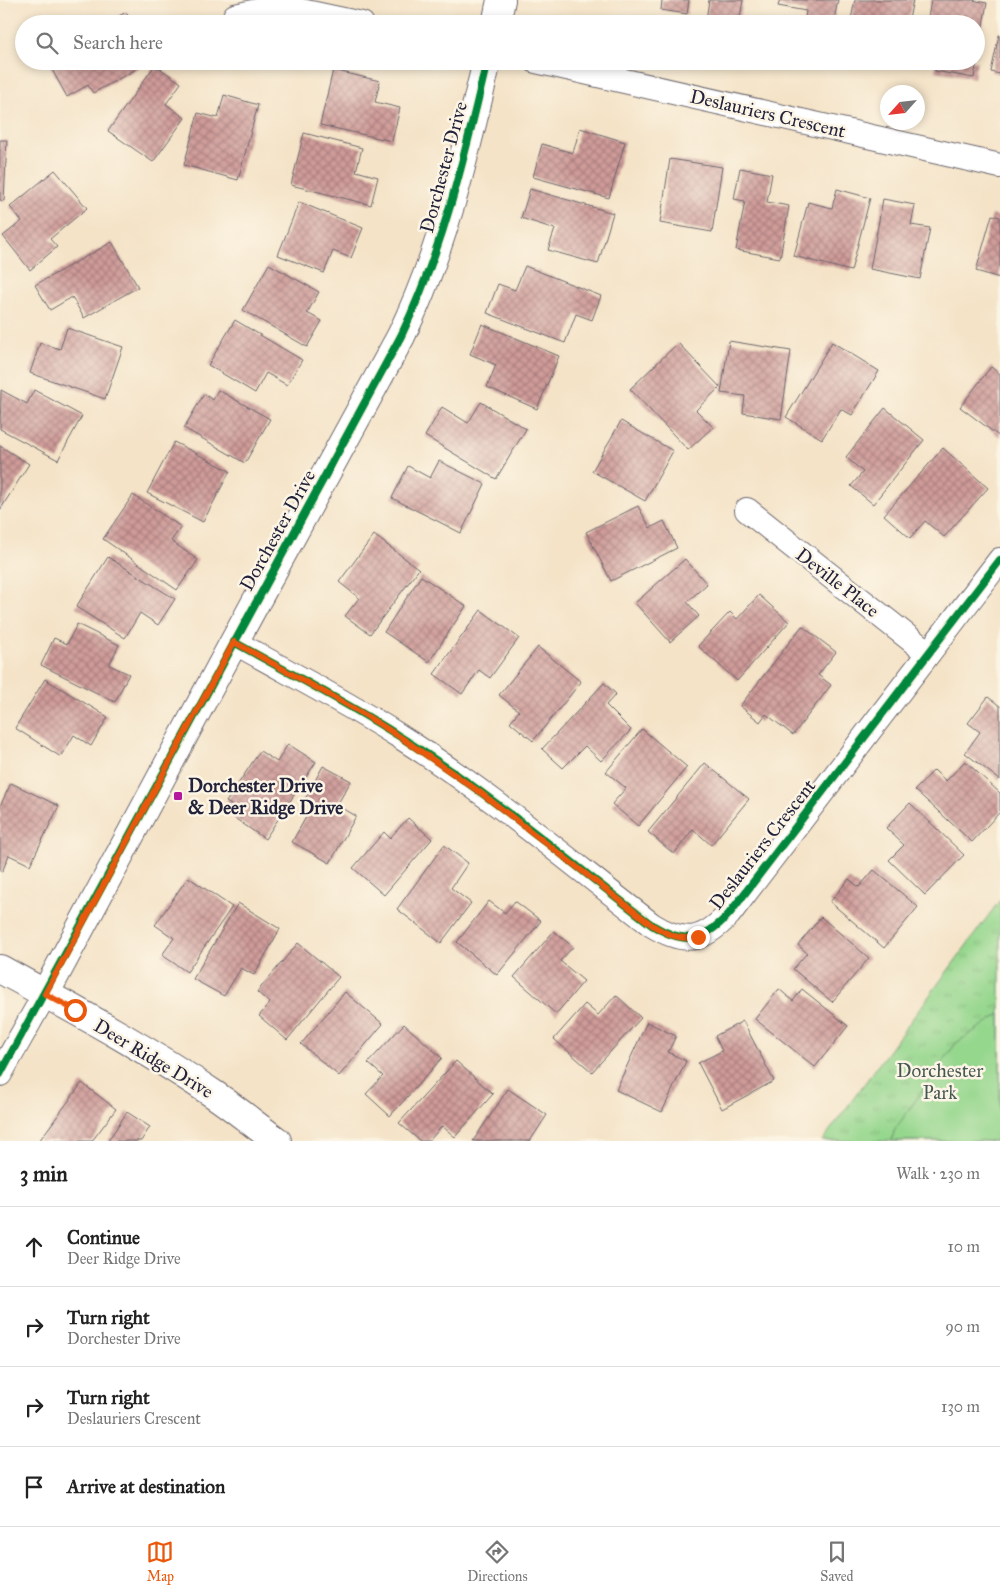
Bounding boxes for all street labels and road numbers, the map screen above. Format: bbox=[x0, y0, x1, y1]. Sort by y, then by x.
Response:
street label: Deslauriers Crescent bbox=[688, 84, 848, 143]
street label: Dorchester Drive bbox=[415, 99, 472, 235]
street label: Dorchester Drive bbox=[235, 466, 320, 595]
street label: Deville Place bbox=[791, 543, 884, 622]
street label: Deslauriers Crescent bbox=[704, 774, 821, 914]
street label: Deer Ridge Drive bbox=[89, 1014, 218, 1104]

